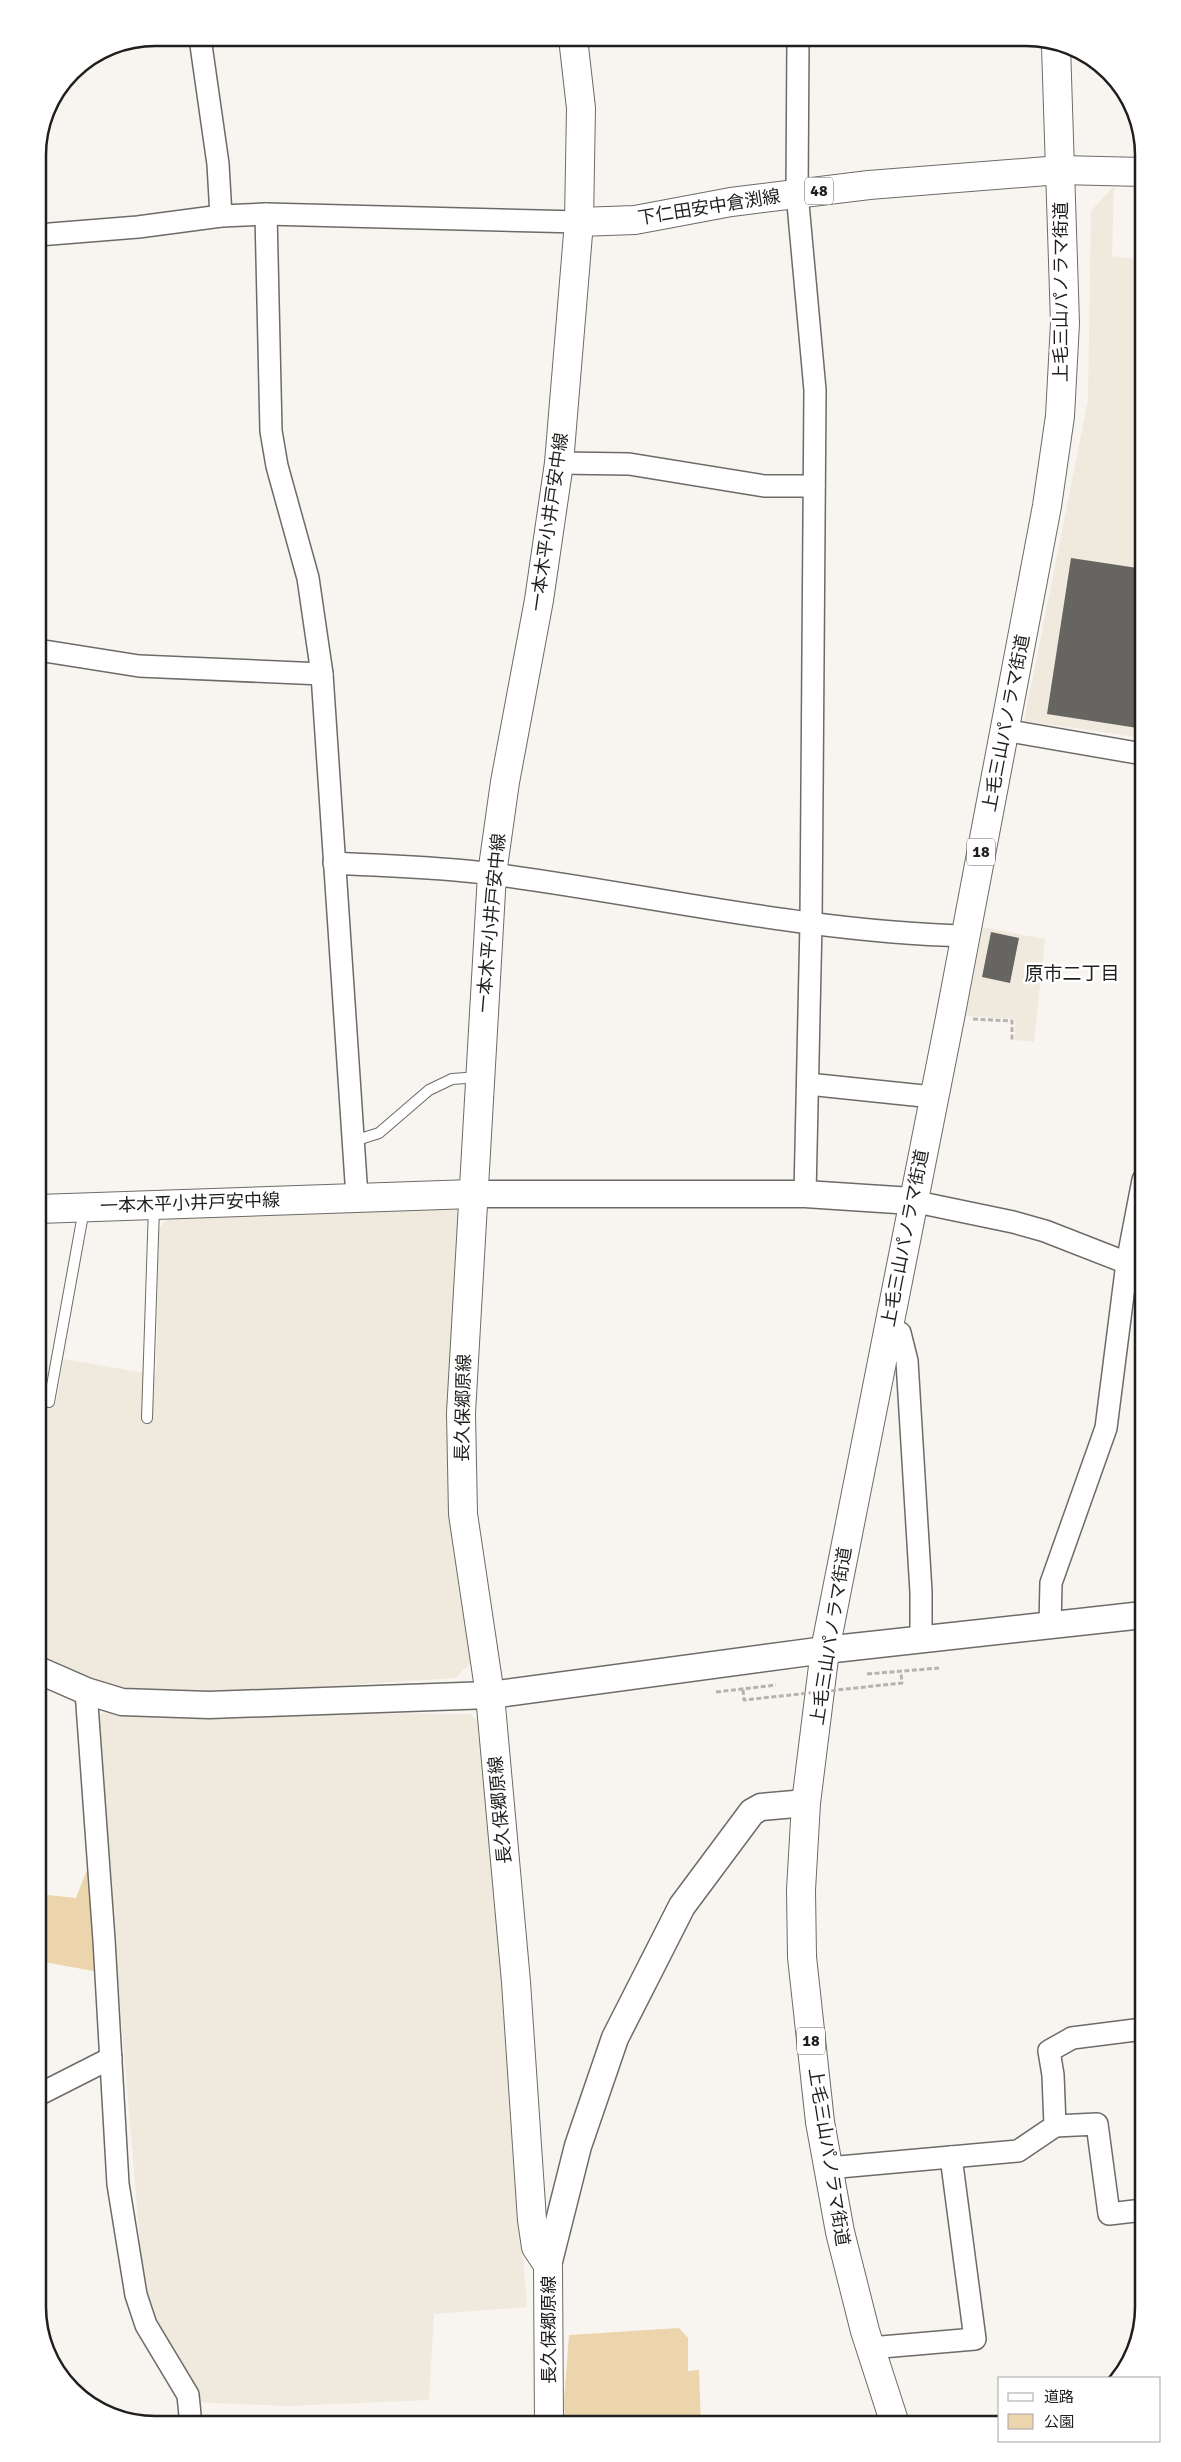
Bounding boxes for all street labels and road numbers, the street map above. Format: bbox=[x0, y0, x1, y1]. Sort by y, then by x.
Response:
road number: 48 bbox=[805, 178, 833, 205]
street label: 下仁田安中倉渕線 bbox=[636, 185, 782, 229]
street label: 上毛三山パノラマ街道 bbox=[1050, 202, 1072, 382]
street label: 一本木平小井戸安中線 bbox=[526, 431, 572, 613]
street label: 上毛三山パノラマ街道 bbox=[978, 633, 1034, 813]
street label: 一本木平小井戸安中線 bbox=[472, 832, 510, 1014]
road number: 18 bbox=[967, 839, 995, 866]
street label: 上毛三山パノラマ街道 bbox=[877, 1148, 933, 1328]
street label: 一本木平小井戸安中線 bbox=[100, 1189, 280, 1217]
street label: 長久保郷原線 bbox=[451, 1354, 475, 1462]
street label: 上毛三山パノラマ街道 bbox=[806, 1545, 856, 1727]
street label: 長久保郷原線 bbox=[484, 1755, 516, 1865]
road number: 18 bbox=[797, 2028, 825, 2054]
street label: 上毛三山パノラマ街道 bbox=[804, 2066, 854, 2248]
street label: 長久保郷原線 bbox=[538, 2276, 560, 2384]

